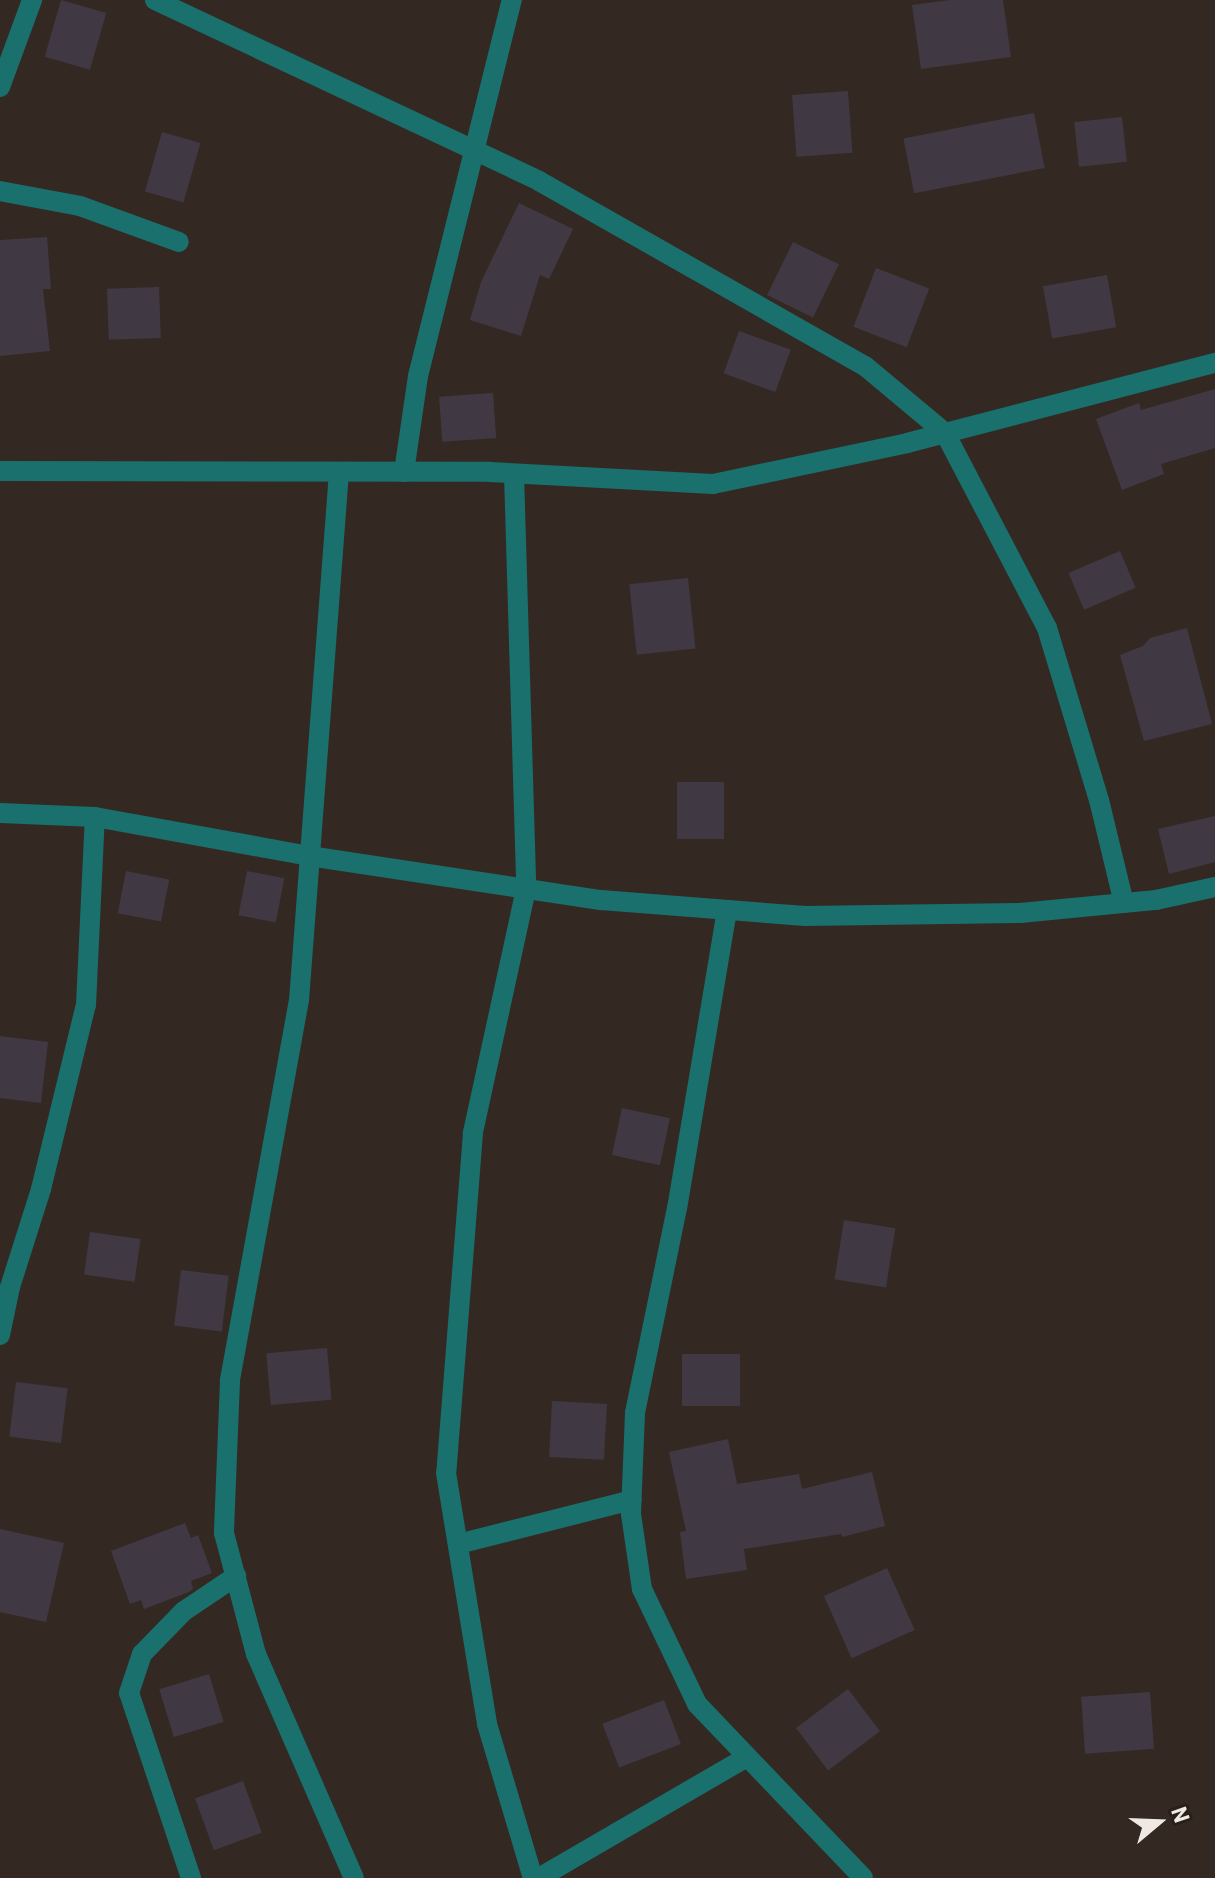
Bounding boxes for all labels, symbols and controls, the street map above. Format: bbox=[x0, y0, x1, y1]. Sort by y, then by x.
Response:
north arrow bbox=[1119, 1782, 1199, 1862]
text: N bbox=[1167, 1803, 1196, 1825]

